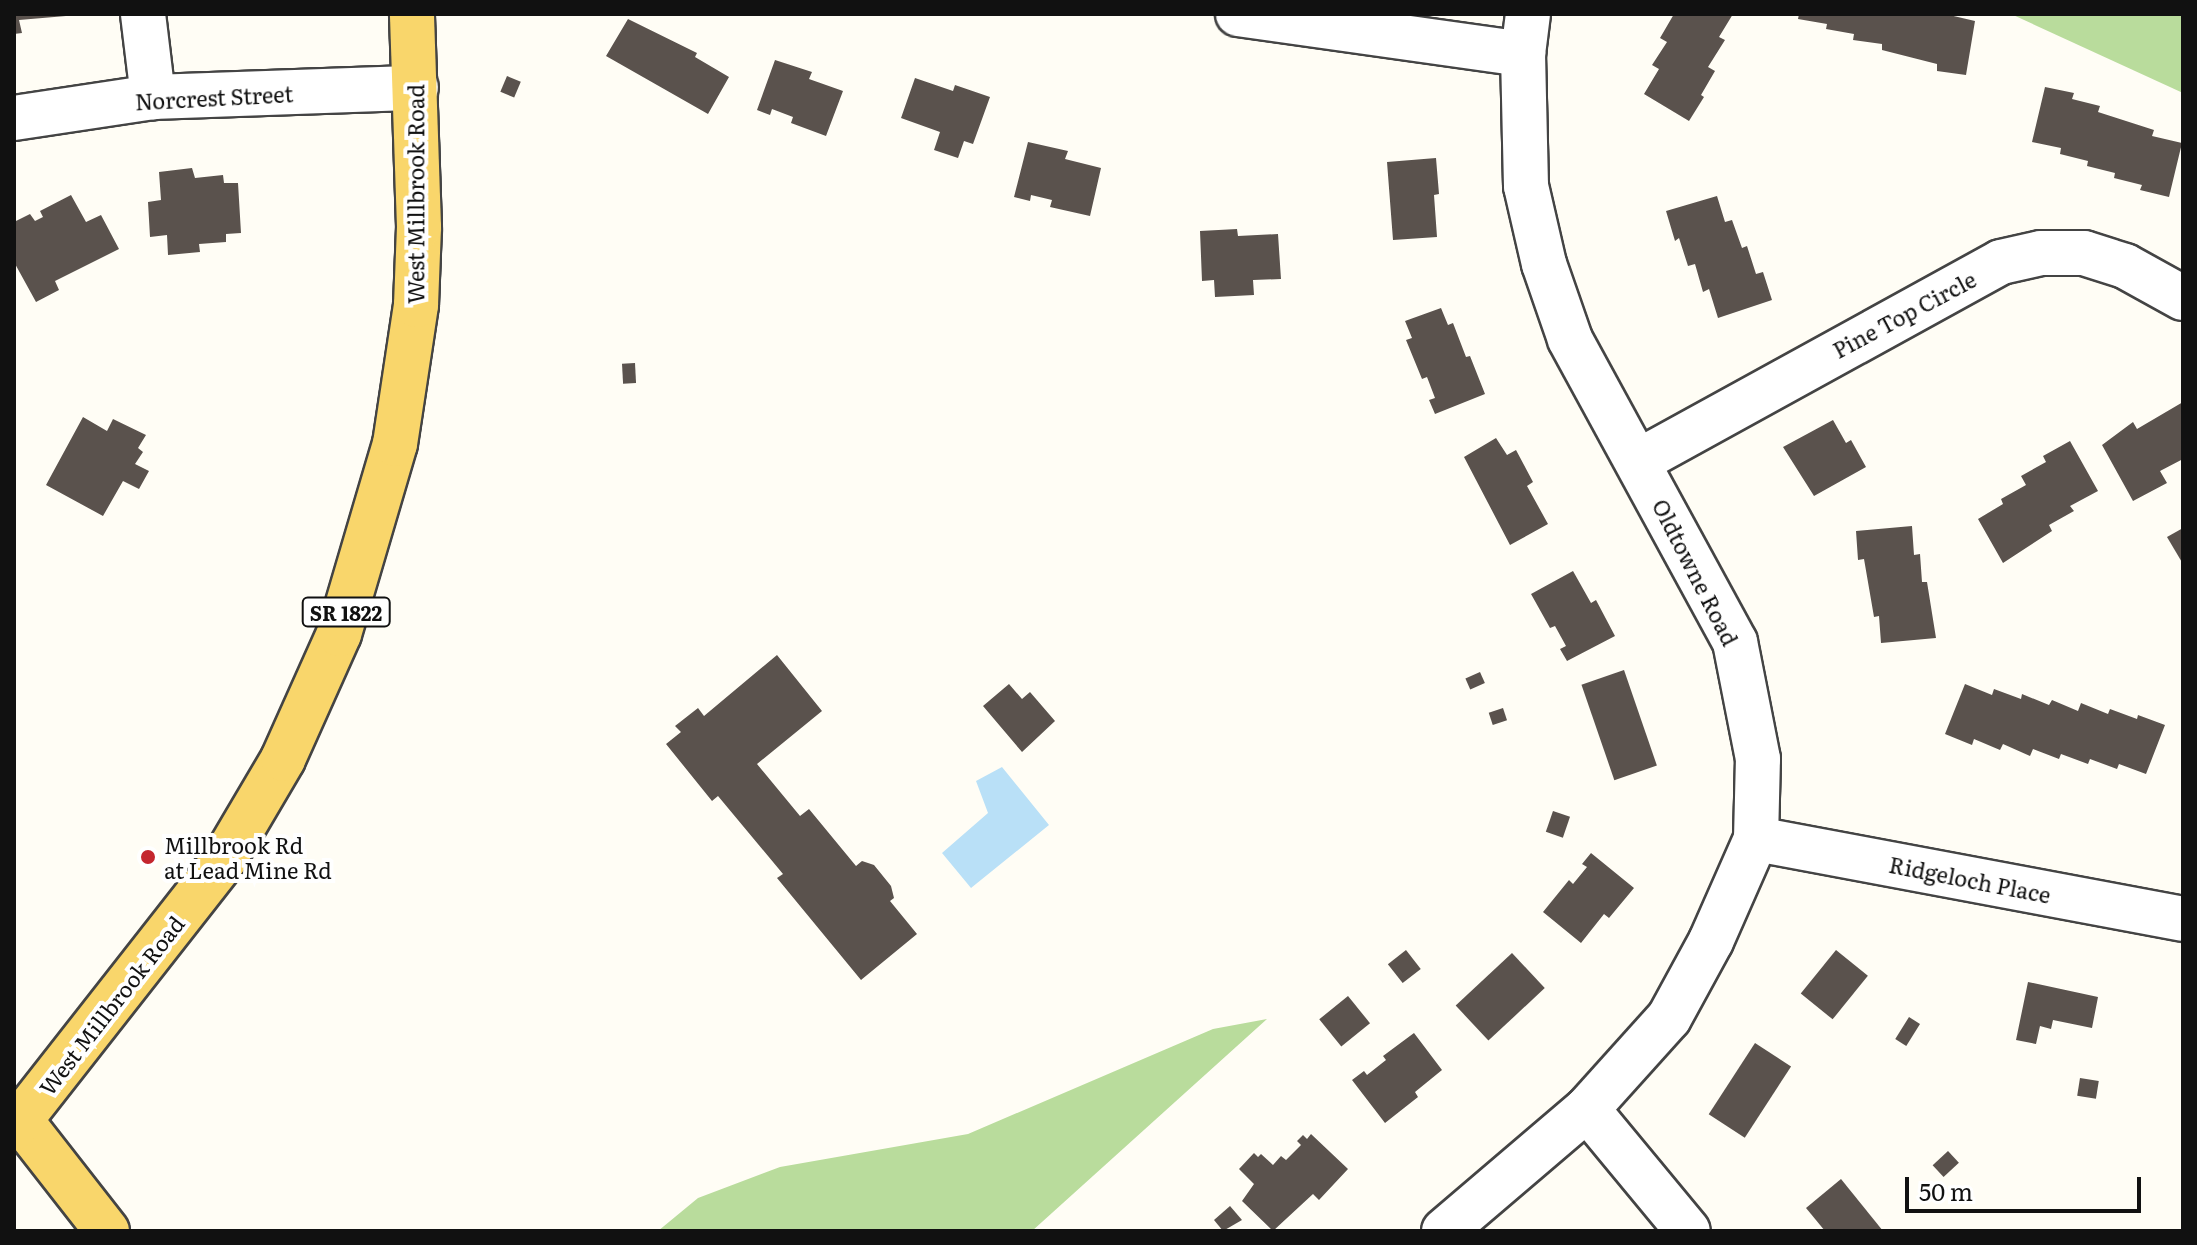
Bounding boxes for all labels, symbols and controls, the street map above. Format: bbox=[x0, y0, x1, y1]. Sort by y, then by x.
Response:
street label: Norcrest Street bbox=[134, 80, 294, 114]
street label: West Millbrook Road bbox=[402, 84, 428, 304]
street label: Pine Top Circle bbox=[1828, 265, 1980, 363]
street label: Oldtowne Road bbox=[1648, 494, 1744, 650]
road number: SR 1822 bbox=[300, 596, 392, 628]
place label: Millbrook Rd at Lead Mine Rd bbox=[164, 831, 332, 882]
marker: Millbrook Rd at Lead Mine Rd bbox=[139, 848, 157, 866]
street label: Ridgeloch Place bbox=[1887, 850, 2053, 908]
street label: West Millbrook Road bbox=[33, 910, 189, 1100]
scale bar bbox=[1909, 1161, 2145, 1211]
text: 50 m bbox=[1919, 1173, 1973, 1208]

